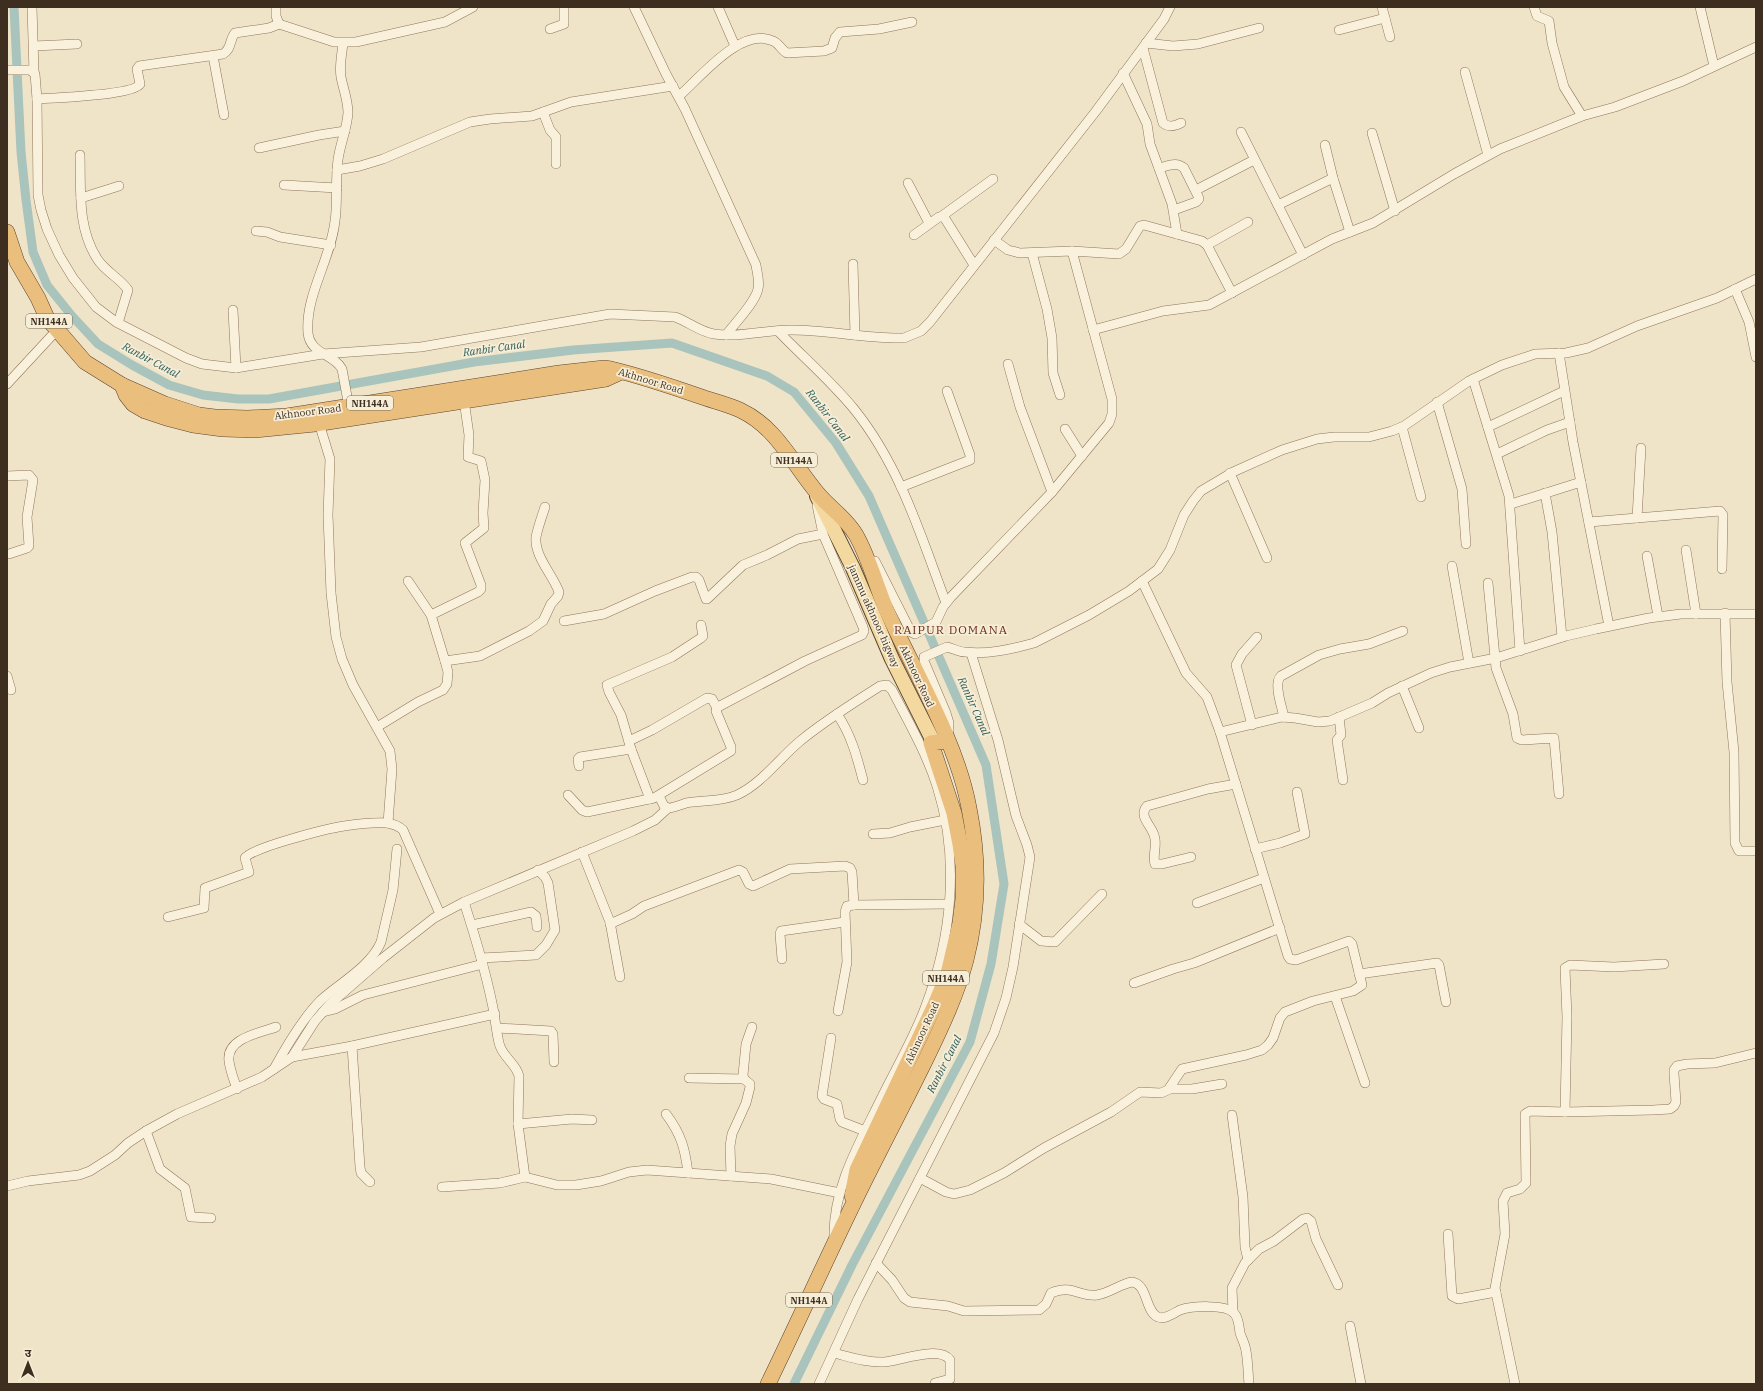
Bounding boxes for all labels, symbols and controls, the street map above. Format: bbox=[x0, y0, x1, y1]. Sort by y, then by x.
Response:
road number: NH144A bbox=[26, 314, 72, 328]
water label: Ranbir Canal bbox=[461, 337, 527, 359]
water label: Ranbir Canal bbox=[119, 339, 183, 381]
street label: Akhnoor Road bbox=[617, 365, 685, 397]
water label: Ranbir Canal bbox=[803, 385, 853, 445]
road number: NH144A bbox=[347, 396, 393, 410]
street label: Akhnoor Road bbox=[274, 401, 342, 423]
road number: NH144A bbox=[771, 453, 817, 467]
street label: jammu akhnoor higway bbox=[845, 562, 903, 670]
district label: RAIPUR DOMANA bbox=[894, 622, 1008, 637]
street label: Akhnoor Road bbox=[897, 643, 937, 709]
water label: Ranbir Canal bbox=[954, 674, 994, 738]
road number: NH144A bbox=[923, 971, 969, 985]
street label: Akhnoor Road bbox=[902, 1000, 942, 1066]
water label: Ranbir Canal bbox=[923, 1032, 965, 1096]
road number: NH144A bbox=[786, 1293, 832, 1307]
north arrow bbox=[8, 1343, 48, 1383]
text: उ bbox=[25, 1346, 32, 1360]

